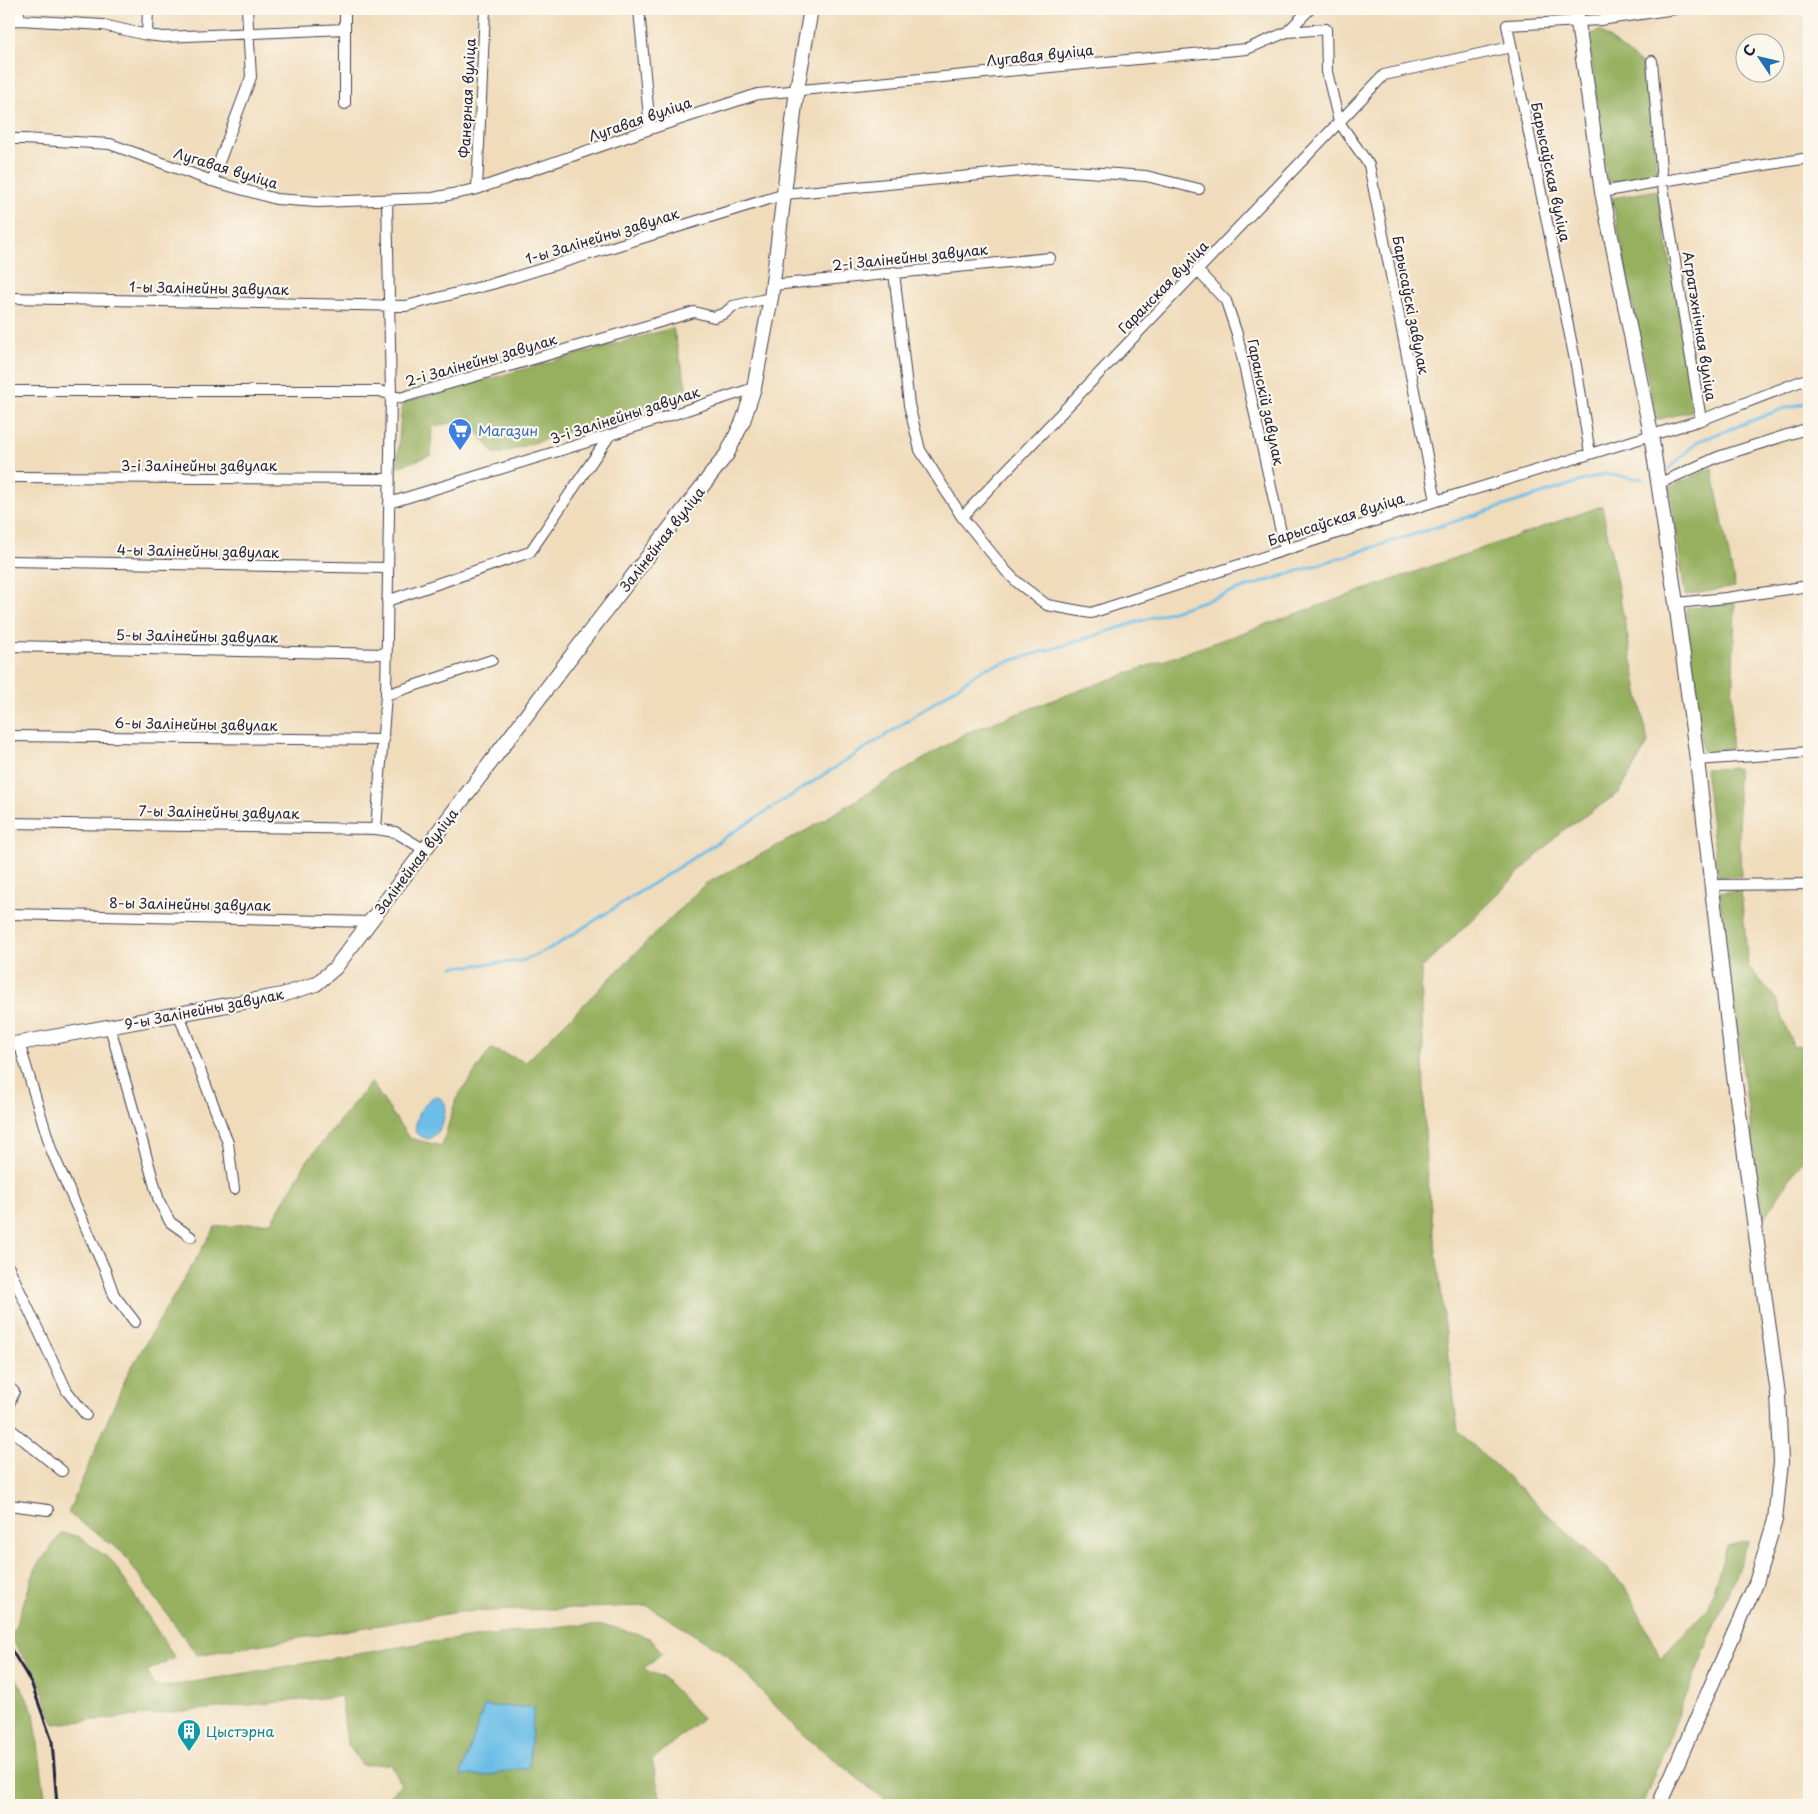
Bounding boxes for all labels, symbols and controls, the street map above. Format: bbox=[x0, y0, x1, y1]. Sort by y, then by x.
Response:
north arrow bbox=[1736, 32, 1786, 82]
street label: Фанерная вуліца bbox=[453, 37, 481, 158]
street label: Лугавая вуліца bbox=[985, 39, 1095, 71]
text: С bbox=[1737, 40, 1761, 61]
street label: Лугавая вуліца bbox=[586, 91, 695, 146]
street label: Барысаўская вуліца bbox=[1526, 100, 1576, 244]
street label: Лугавая вуліца bbox=[171, 142, 281, 194]
street label: 1-ы Залінейны завулак bbox=[523, 202, 682, 269]
street label: Барысаўскі завулак bbox=[1387, 234, 1435, 377]
street label: Гаранская вуліца bbox=[1113, 236, 1213, 338]
street label: 2-і Залінейны завулак bbox=[831, 238, 990, 276]
street label: Агратэхнічная вуліца bbox=[1678, 250, 1722, 403]
street label: 1-ы Залінейны завулак bbox=[129, 276, 290, 300]
street label: 2-і Залінейны завулак bbox=[403, 328, 560, 392]
street label: Гаранскій завулак bbox=[1242, 337, 1290, 468]
street label: 3-і Залінейны завулак bbox=[548, 381, 703, 449]
supermarket icon: Магазин bbox=[447, 417, 473, 451]
place label: Магазин bbox=[478, 420, 538, 441]
street label: 3-і Залінейны завулак bbox=[121, 455, 278, 476]
street label: Залінейная вуліца bbox=[614, 482, 710, 597]
street label: Барысаўская вуліца bbox=[1265, 487, 1407, 551]
street label: 4-ы Залінейны завулак bbox=[117, 539, 280, 563]
street label: 5-ы Залінейны завулак bbox=[116, 624, 279, 648]
street label: 6-ы Залінейны завулак bbox=[114, 712, 278, 736]
street label: 7-ы Залінейны завулак bbox=[138, 800, 300, 824]
street label: Залінейная вуліца bbox=[369, 803, 463, 919]
street label: 8-ы Залінейны завулак bbox=[109, 892, 272, 916]
street label: 9-ы Залінейны завулак bbox=[123, 983, 286, 1035]
building icon: Цыстэрна bbox=[176, 1718, 202, 1752]
place label: Цыстэрна bbox=[206, 1721, 275, 1742]

